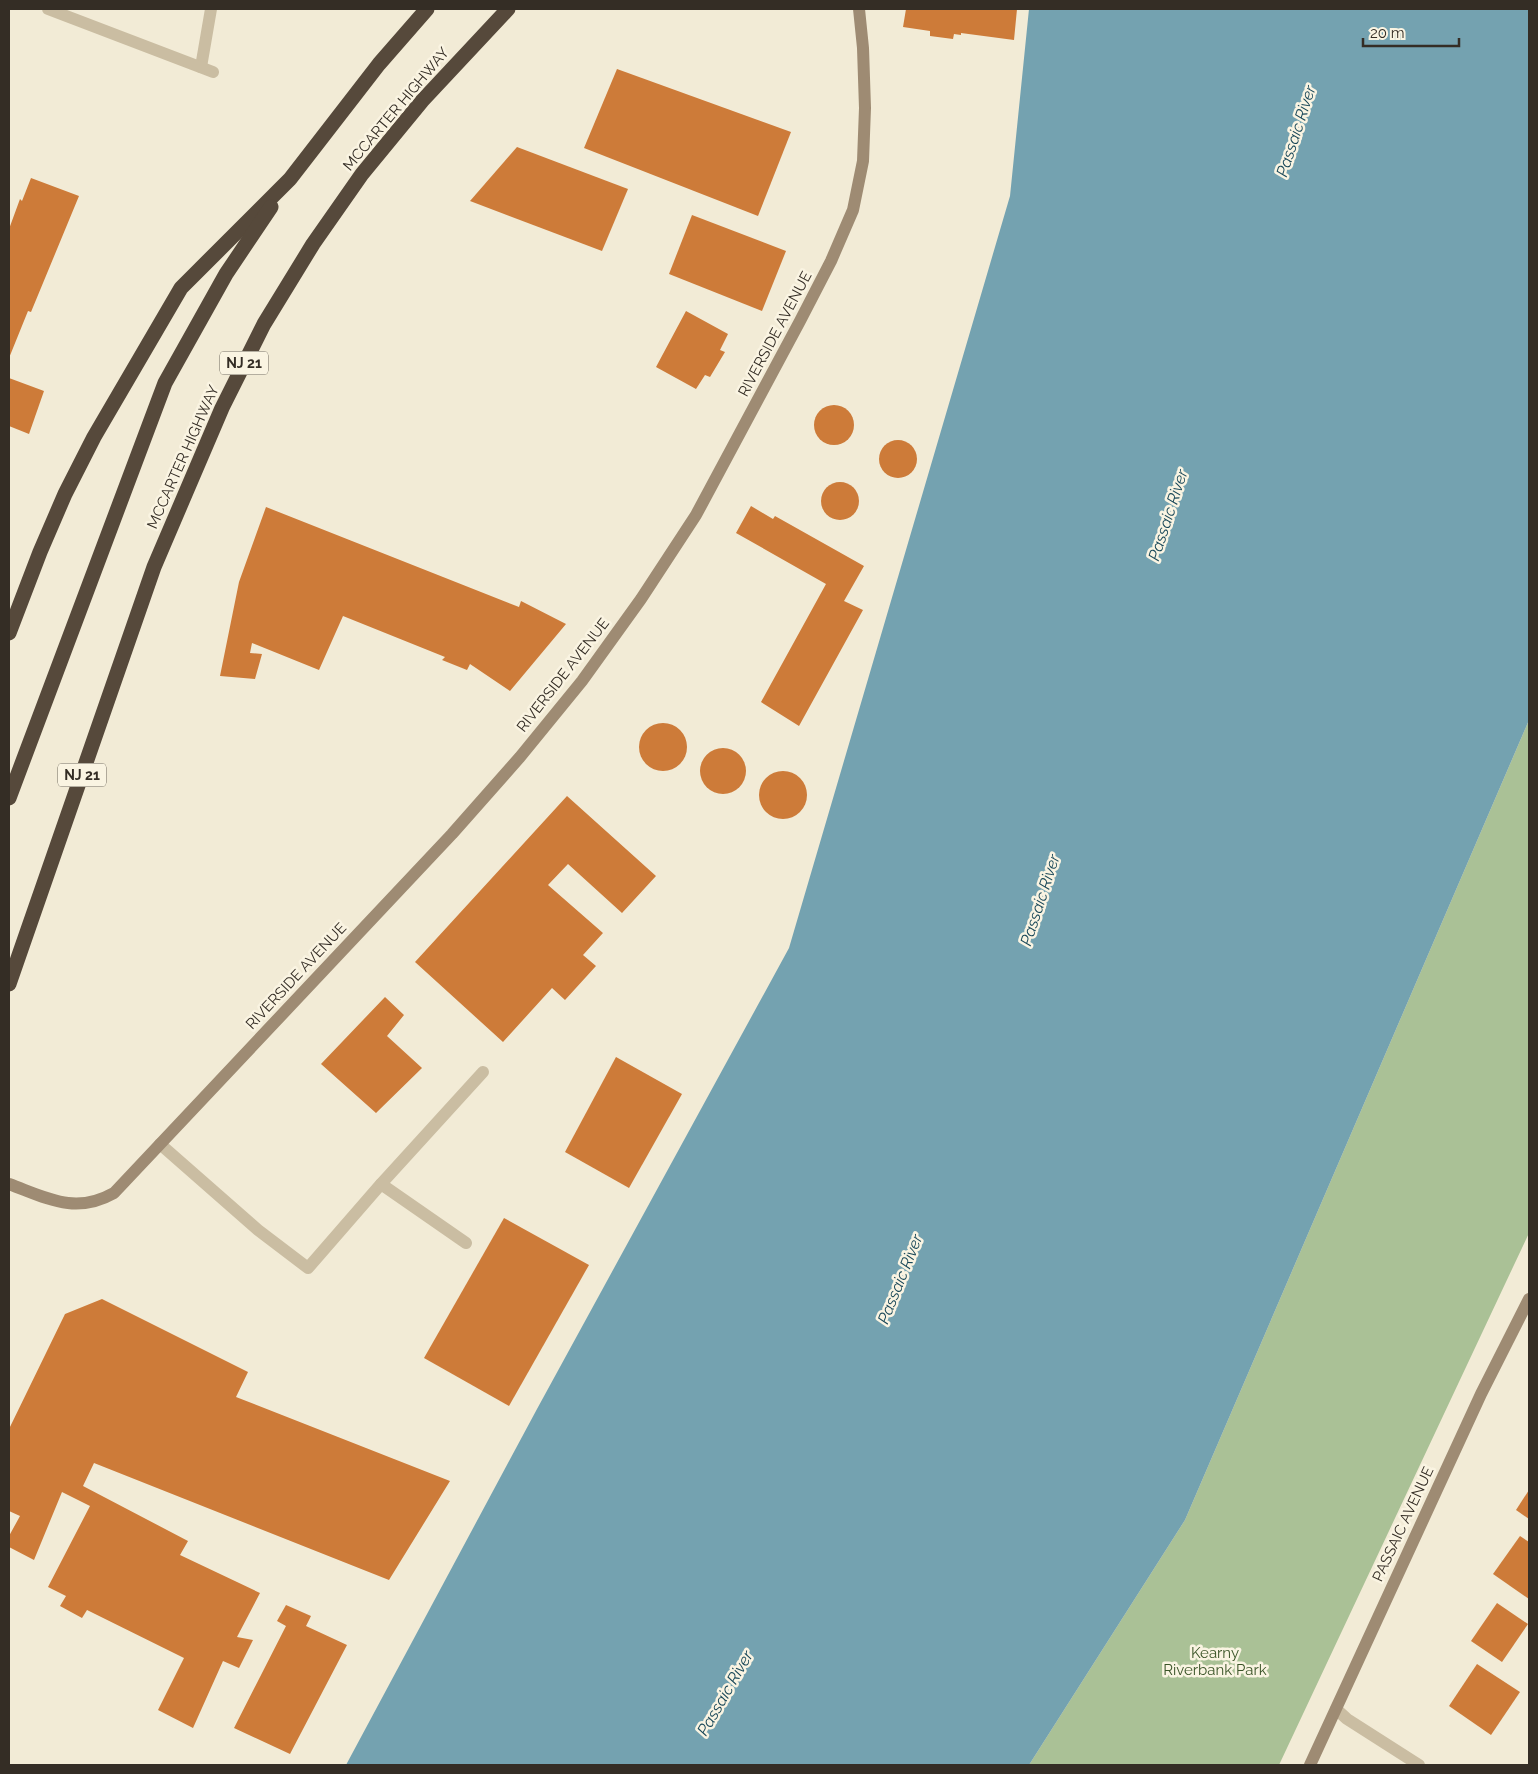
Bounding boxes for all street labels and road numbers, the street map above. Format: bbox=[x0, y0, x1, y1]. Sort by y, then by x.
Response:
street label: MCCARTER HIGHWAY bbox=[339, 44, 453, 174]
street label: RIVERSIDE AVENUE bbox=[734, 268, 816, 400]
road number: NJ 21 bbox=[220, 352, 268, 374]
street label: MCCARTER HIGHWAY bbox=[143, 382, 223, 532]
street label: RIVERSIDE AVENUE bbox=[513, 615, 613, 735]
road number: NJ 21 bbox=[58, 764, 106, 786]
street label: RIVERSIDE AVENUE bbox=[242, 919, 350, 1033]
street label: PASSAIC AVENUE bbox=[1368, 1464, 1438, 1584]

